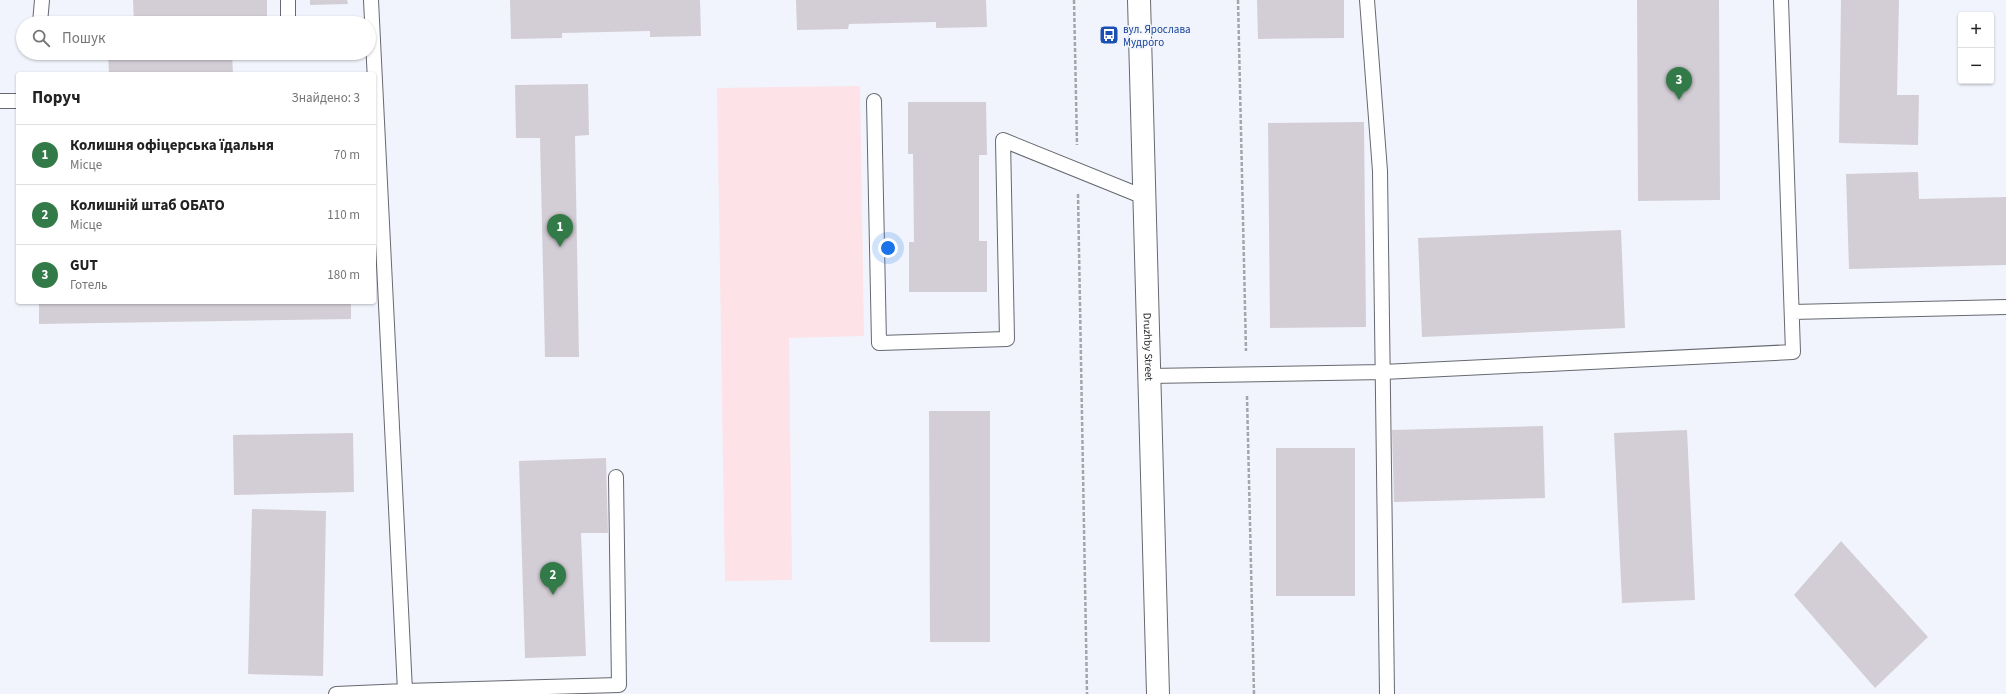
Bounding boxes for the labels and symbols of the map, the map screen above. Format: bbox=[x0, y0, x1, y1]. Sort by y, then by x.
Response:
place label: вул. Ярослава Мудрого bbox=[1123, 22, 1191, 50]
bus stop icon: вул. Ярослава Мудрого bbox=[1098, 24, 1120, 46]
pin: 3 bbox=[1666, 67, 1692, 100]
pin: 1 bbox=[547, 214, 573, 247]
your location bbox=[878, 238, 898, 258]
street label: Druzhby Street bbox=[1140, 313, 1157, 381]
pin: 2 bbox=[540, 562, 566, 595]

